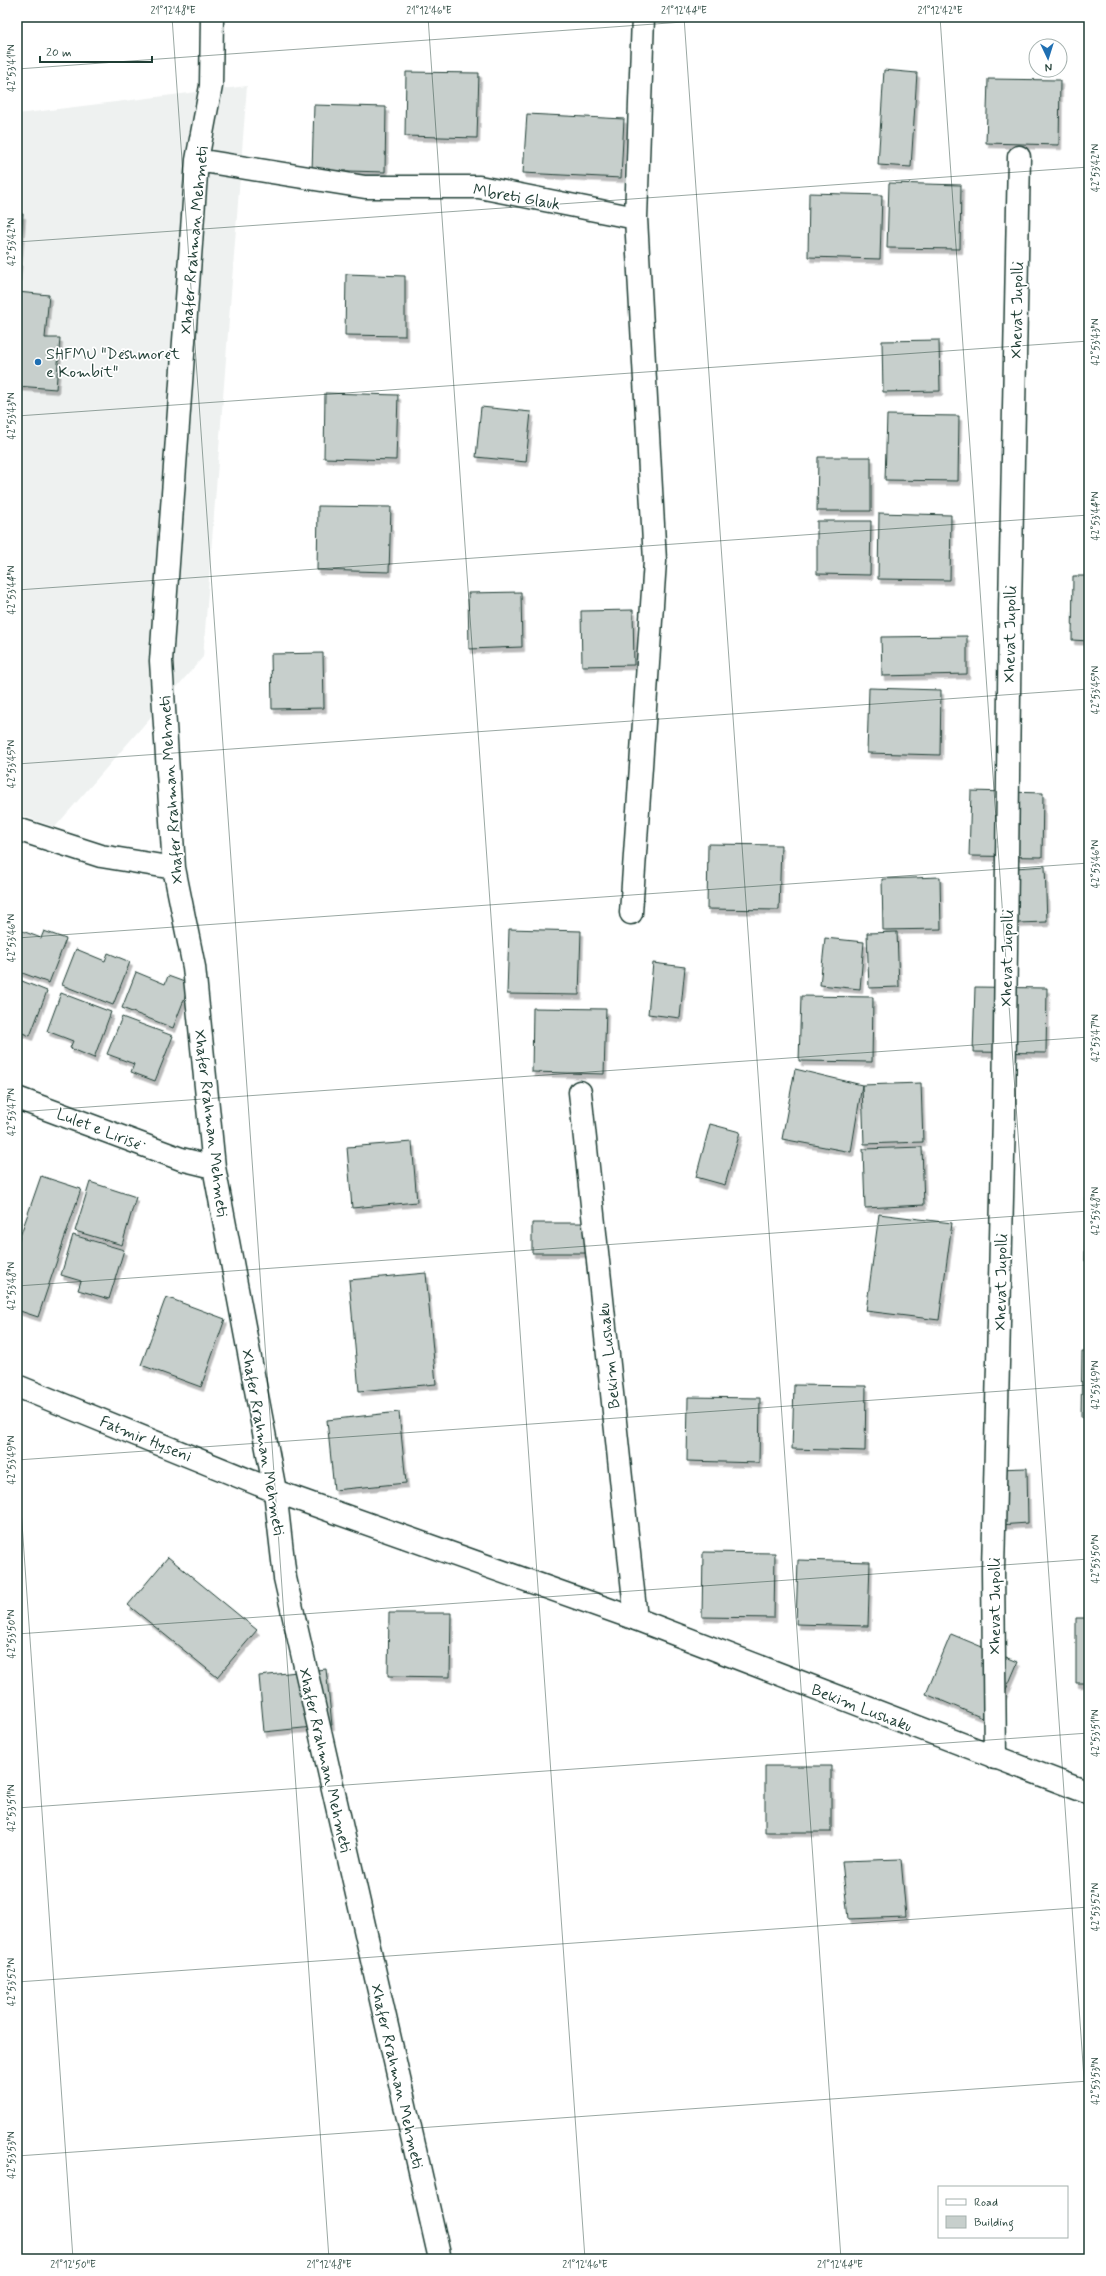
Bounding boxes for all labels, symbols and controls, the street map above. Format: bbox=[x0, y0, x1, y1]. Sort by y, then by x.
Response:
text: 21°12'48"E bbox=[150, 4, 196, 18]
text: 21°12'46"E bbox=[406, 4, 452, 18]
text: 21°12'44"E bbox=[661, 4, 707, 18]
text: 21°12'42"E bbox=[917, 4, 963, 18]
scale bar bbox=[40, 38, 152, 64]
north arrow bbox=[1028, 38, 1068, 78]
text: 42°53'41"N bbox=[5, 44, 19, 92]
text: 20 m bbox=[46, 45, 72, 61]
text: N bbox=[1044, 60, 1053, 74]
text: 42°53'42"N bbox=[1089, 144, 1103, 192]
street label: Xhafer Rrahman Mehmeti bbox=[176, 145, 213, 335]
street label: Mbreti Glauk bbox=[472, 179, 562, 215]
text: 42°53'42"N bbox=[5, 218, 19, 266]
street label: Xhevat Jupolli bbox=[1006, 261, 1029, 359]
text: 42°53'43"N bbox=[1089, 318, 1103, 366]
place label: SHFMU "Dëshmorët e Kombit" bbox=[46, 344, 181, 383]
marker: SHFMU "Dëshmorët e Kombit" bbox=[33, 357, 43, 367]
text: 42°53'43"N bbox=[5, 392, 19, 440]
text: 42°53'44"N bbox=[1089, 491, 1103, 541]
text: 42°53'44"N bbox=[5, 565, 19, 615]
street label: Xhevat Jupolli bbox=[999, 585, 1022, 683]
text: 42°53'45"N bbox=[1089, 666, 1103, 714]
street label: Xhafer Rrahman Mehmeti bbox=[154, 695, 189, 885]
text: 42°53'45"N bbox=[5, 740, 19, 788]
text: 42°53'46"N bbox=[1089, 839, 1103, 888]
street label: Xhevat Jupolli bbox=[996, 909, 1019, 1007]
text: 42°53'46"N bbox=[5, 913, 19, 962]
text: 42°53'47"N bbox=[1089, 1014, 1103, 1062]
street label: Xhafer Rrahman Mehmeti bbox=[189, 1028, 232, 1218]
text: 42°53'47"N bbox=[5, 1088, 19, 1136]
street label: Lulet e Lirisë bbox=[53, 1104, 149, 1157]
text: 42°53'48"N bbox=[1089, 1186, 1103, 1235]
street label: Xhevat Jupolli bbox=[990, 1233, 1013, 1331]
text: 42°53'48"N bbox=[5, 1261, 19, 1310]
street label: Bekim Lushaku bbox=[593, 1302, 625, 1410]
street label: Xhafer Rrahman Mehmeti bbox=[236, 1348, 289, 1537]
text: 42°53'49"N bbox=[1089, 1360, 1103, 1409]
street label: Fatmir Hyseni bbox=[96, 1411, 194, 1467]
text: 42°53'49"N bbox=[5, 1435, 19, 1484]
text: 42°53'50"N bbox=[1089, 1534, 1103, 1583]
street label: Xhevat Jupolli bbox=[985, 1557, 1006, 1655]
text: 42°53'50"N bbox=[5, 1609, 19, 1658]
street label: Xhafer Rrahman Mehmeti bbox=[293, 1666, 356, 1855]
street label: Bekim Lushaku bbox=[808, 1680, 915, 1737]
text: 42°53'51"N bbox=[1089, 1709, 1103, 1757]
text: 42°53'51"N bbox=[5, 1784, 19, 1832]
text: 42°53'52"N bbox=[1089, 1882, 1103, 1931]
text: 42°53'52"N bbox=[5, 1957, 19, 2006]
street label: Xhafer Rrahman Mehmeti bbox=[365, 1982, 428, 2171]
text: 42°53'53"N bbox=[1089, 2057, 1103, 2105]
text: 42°53'53"N bbox=[5, 2131, 19, 2179]
legend bbox=[938, 2186, 1068, 2238]
text: Road bbox=[974, 2195, 998, 2211]
text: Building bbox=[974, 2215, 1014, 2232]
text: 21°12'50"E bbox=[50, 2258, 96, 2272]
text: 21°12'48"E bbox=[306, 2258, 352, 2272]
text: 21°12'46"E bbox=[562, 2258, 608, 2272]
text: 21°12'44"E bbox=[817, 2258, 863, 2272]

